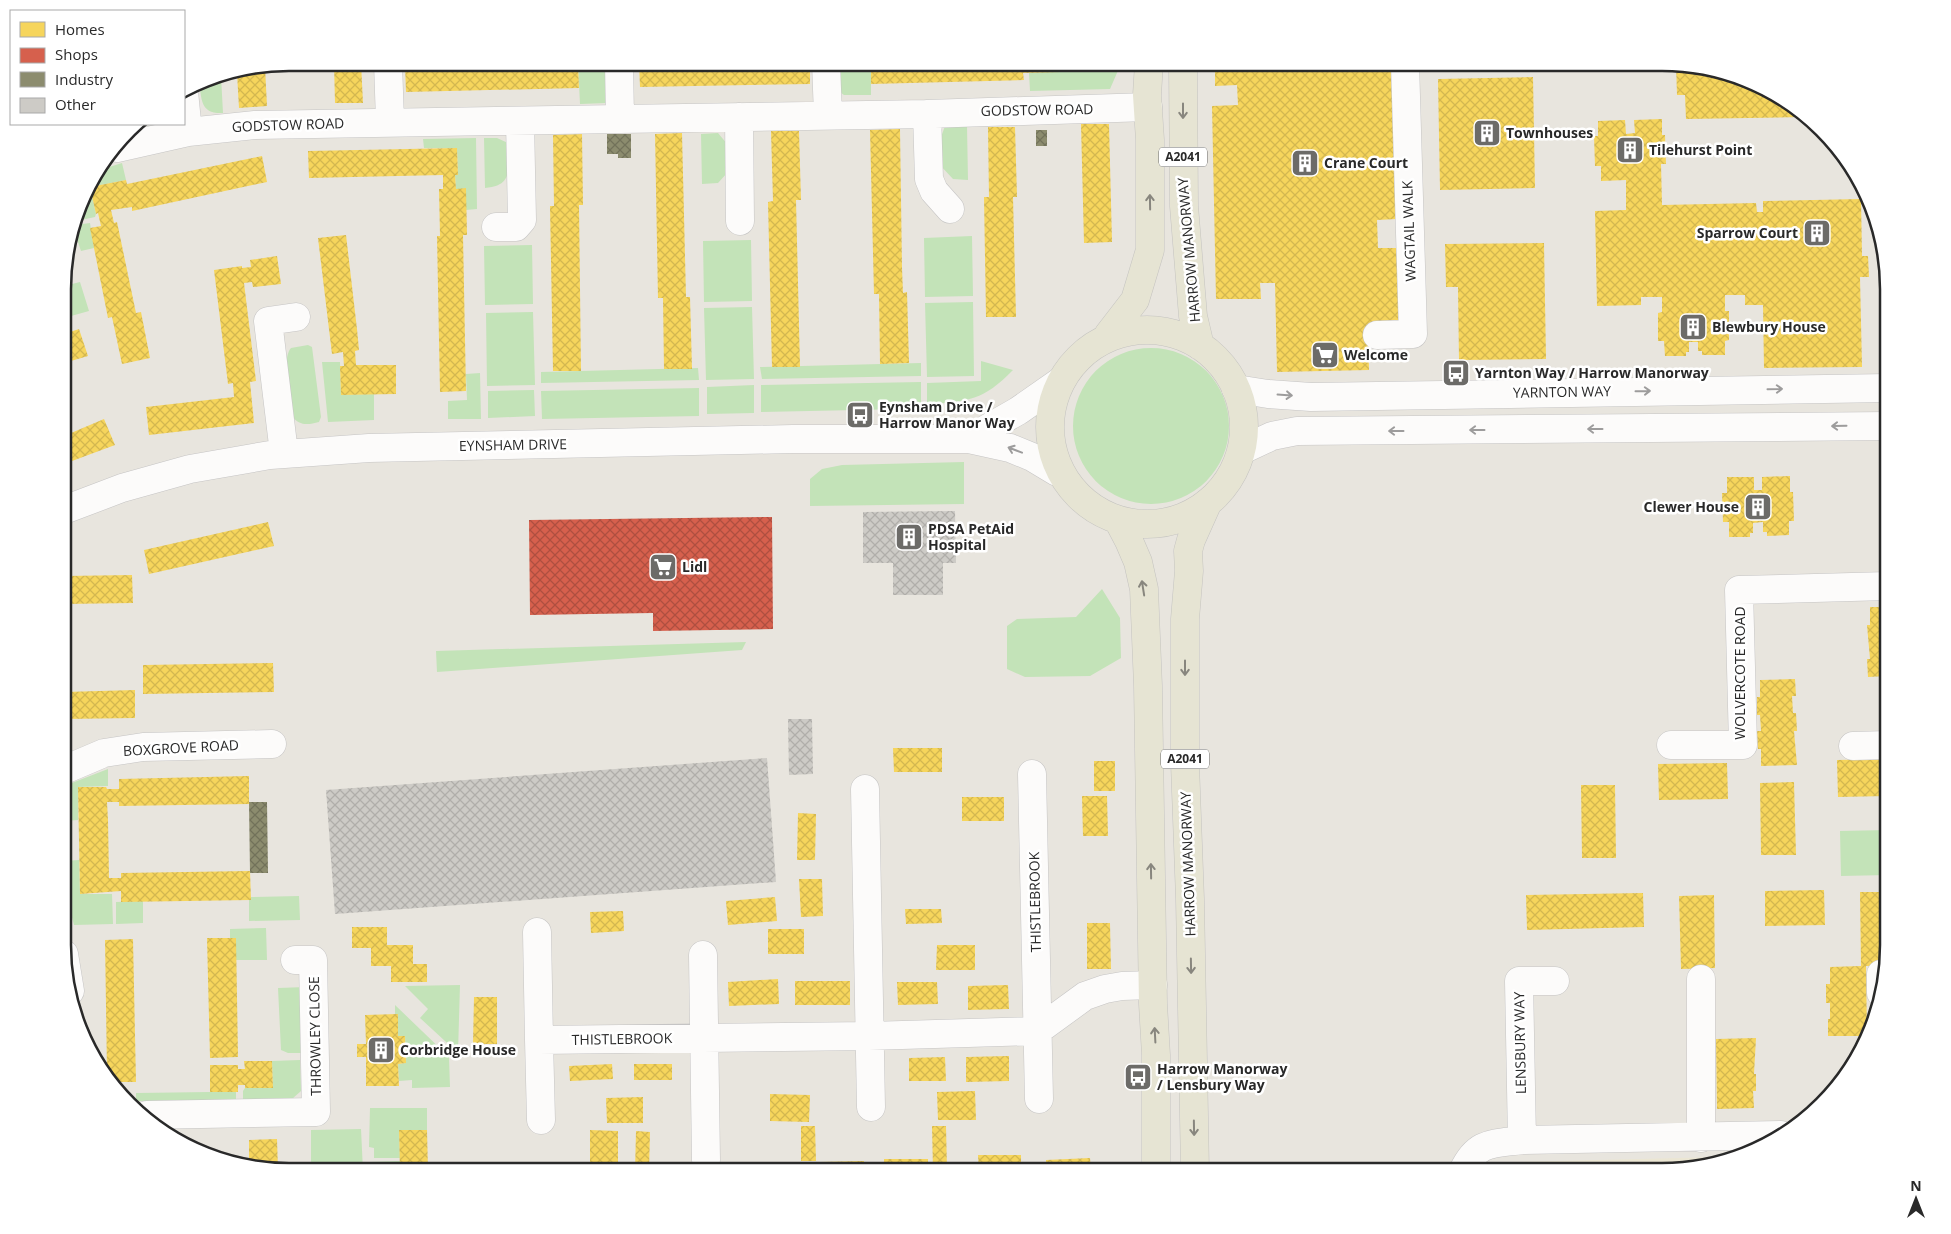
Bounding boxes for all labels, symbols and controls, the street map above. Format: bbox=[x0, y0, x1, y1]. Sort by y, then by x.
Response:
legend bbox=[10, 10, 185, 125]
text: Homes bbox=[55, 19, 105, 39]
text: Shops bbox=[55, 44, 98, 64]
text: Industry bbox=[55, 69, 113, 89]
text: Other bbox=[55, 94, 96, 114]
street label: GODSTOW ROAD bbox=[981, 99, 1093, 120]
one-way arrow bbox=[1178, 103, 1187, 119]
street label: GODSTOW ROAD bbox=[231, 113, 345, 136]
building icon: Townhouses bbox=[1472, 118, 1502, 148]
place label: Townhouses bbox=[1506, 123, 1593, 142]
building icon: Tilehurst Point bbox=[1615, 135, 1645, 165]
place label: Tilehurst Point bbox=[1649, 140, 1752, 159]
road number: A2041 bbox=[1159, 148, 1207, 166]
building icon: Crane Court bbox=[1290, 148, 1320, 178]
place label: Crane Court bbox=[1324, 153, 1408, 172]
street label: HARROW MANORWAY bbox=[1173, 177, 1204, 323]
street label: WAGTAIL WALK bbox=[1397, 180, 1420, 282]
one-way arrow bbox=[1146, 194, 1155, 210]
building icon: Sparrow Court bbox=[1802, 218, 1832, 248]
place label: Sparrow Court bbox=[1697, 223, 1798, 242]
building icon: Blewbury House bbox=[1678, 312, 1708, 342]
place label: Blewbury House bbox=[1712, 317, 1826, 336]
supermarket icon: Welcome bbox=[1310, 340, 1340, 370]
place label: Welcome bbox=[1344, 345, 1408, 364]
bus stop icon: Yarnton Way / Harrow Manorway bbox=[1441, 358, 1471, 388]
place label: Yarnton Way / Harrow Manorway bbox=[1475, 363, 1709, 382]
street label: YARNTON WAY bbox=[1513, 381, 1611, 402]
one-way arrow bbox=[1766, 384, 1783, 394]
one-way arrow bbox=[1634, 386, 1651, 396]
one-way arrow bbox=[1276, 391, 1292, 400]
place label: Eynsham Drive / Harrow Manor Way bbox=[879, 397, 1015, 432]
bus stop icon: Eynsham Drive / Harrow Manor Way bbox=[845, 400, 875, 430]
one-way arrow bbox=[1832, 421, 1848, 431]
one-way arrow bbox=[1587, 424, 1604, 434]
one-way arrow bbox=[1469, 425, 1485, 435]
one-way arrow bbox=[1388, 426, 1404, 436]
street label: EYNSHAM DRIVE bbox=[459, 434, 567, 455]
one-way arrow bbox=[1008, 445, 1023, 454]
building icon: Clewer House bbox=[1743, 492, 1773, 522]
place label: Clewer House bbox=[1643, 497, 1739, 516]
place label: PDSA PetAid Hospital bbox=[928, 519, 1014, 554]
building icon: PDSA PetAid Hospital bbox=[894, 522, 924, 552]
supermarket icon: Lidl bbox=[648, 552, 678, 582]
place label: Lidl bbox=[682, 557, 707, 576]
one-way arrow bbox=[1137, 580, 1147, 596]
street label: WOLVERCOTE ROAD bbox=[1730, 606, 1749, 740]
one-way arrow bbox=[1180, 660, 1190, 676]
street label: BOXGROVE ROAD bbox=[123, 735, 239, 760]
road number: A2041 bbox=[1161, 750, 1209, 769]
street label: HARROW MANORWAY bbox=[1175, 791, 1200, 937]
street label: THISTLEBROOK bbox=[1024, 851, 1045, 952]
one-way arrow bbox=[1146, 863, 1156, 879]
one-way arrow bbox=[1186, 957, 1196, 973]
street label: THROWLEY CLOSE bbox=[304, 976, 325, 1096]
street label: LENSBURY WAY bbox=[1509, 992, 1530, 1094]
one-way arrow bbox=[1150, 1027, 1159, 1043]
street label: THISTLEBROOK bbox=[572, 1028, 673, 1049]
building icon: Corbridge House bbox=[366, 1035, 396, 1065]
place label: Corbridge House bbox=[400, 1040, 516, 1059]
place label: Harrow Manorway / Lensbury Way bbox=[1157, 1059, 1287, 1094]
bus stop icon: Harrow Manorway / Lensbury Way bbox=[1123, 1062, 1153, 1092]
one-way arrow bbox=[1189, 1120, 1199, 1136]
north arrow bbox=[1891, 1174, 1941, 1224]
text: N bbox=[1910, 1176, 1922, 1195]

